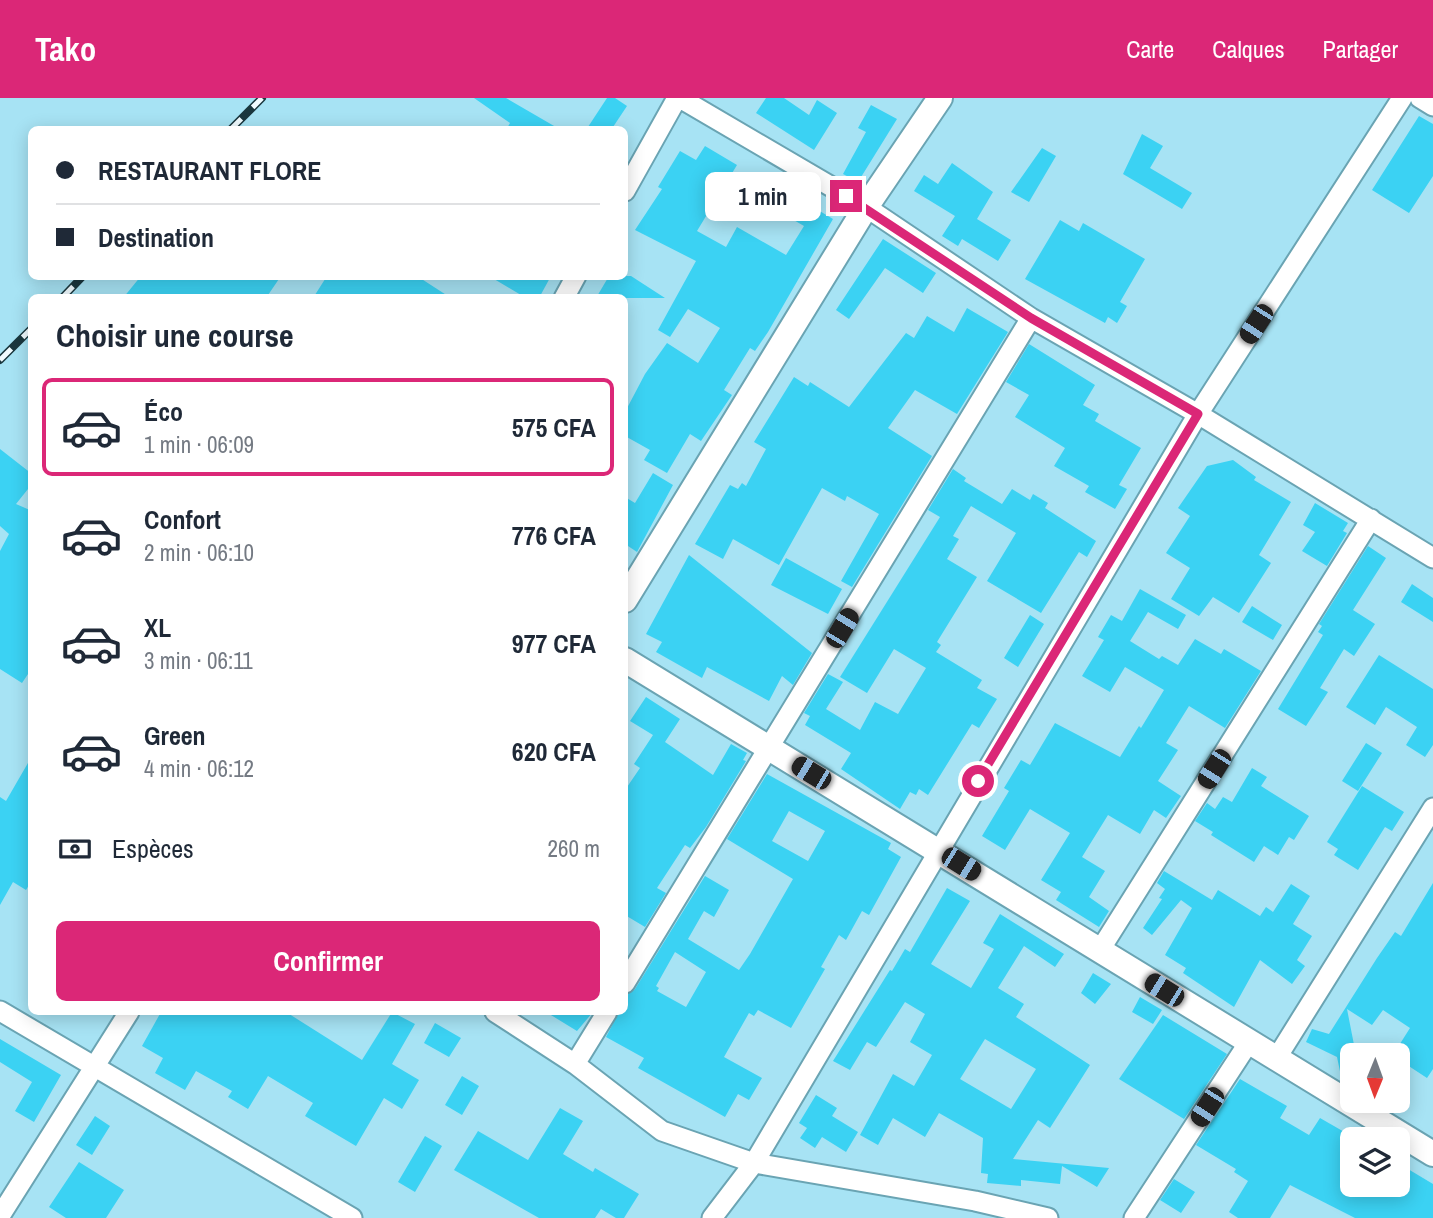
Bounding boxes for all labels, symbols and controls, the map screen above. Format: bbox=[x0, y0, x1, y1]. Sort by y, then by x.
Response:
text: Tako bbox=[35, 27, 96, 71]
text: Carte bbox=[1126, 33, 1174, 65]
text: Calques bbox=[1212, 33, 1285, 65]
text: Partager bbox=[1323, 33, 1398, 65]
text: RESTAURANT FLORE bbox=[98, 153, 321, 188]
callout: 1 min bbox=[706, 172, 822, 220]
route end bbox=[830, 180, 862, 212]
text: 1 min bbox=[738, 181, 788, 212]
text: Destination bbox=[98, 220, 214, 255]
car bbox=[1236, 301, 1277, 347]
text: Choisir une course bbox=[56, 314, 294, 357]
text: Éco bbox=[144, 394, 183, 429]
icon: car bbox=[60, 396, 123, 459]
text: 575 CFA bbox=[512, 410, 596, 445]
text: 1 min · 06:09 bbox=[144, 429, 254, 460]
text: Confort bbox=[144, 502, 221, 537]
icon: car bbox=[60, 504, 123, 567]
text: 776 CFA bbox=[512, 518, 596, 553]
text: 2 min · 06:10 bbox=[144, 537, 254, 568]
car bbox=[823, 605, 862, 651]
text: XL bbox=[144, 610, 171, 645]
icon: car bbox=[60, 612, 123, 675]
text: 977 CFA bbox=[512, 626, 596, 661]
text: 3 min · 06:11 bbox=[144, 645, 253, 676]
text: Green bbox=[144, 718, 206, 753]
icon: car bbox=[60, 720, 123, 783]
text: 620 CFA bbox=[512, 734, 596, 769]
car bbox=[1194, 746, 1235, 792]
text: 4 min · 06:12 bbox=[144, 753, 254, 784]
car bbox=[788, 753, 835, 793]
route start bbox=[962, 765, 994, 797]
icon: cash bbox=[56, 830, 94, 868]
text: Espèces bbox=[112, 831, 194, 866]
text: 260 m bbox=[548, 833, 600, 864]
car bbox=[938, 844, 985, 884]
button: Confirmer bbox=[56, 921, 600, 1001]
car bbox=[1141, 970, 1188, 1010]
north arrow bbox=[1340, 1043, 1410, 1113]
map controls bbox=[1340, 1043, 1410, 1197]
car bbox=[1187, 1084, 1228, 1130]
button: layers bbox=[1340, 1127, 1410, 1197]

